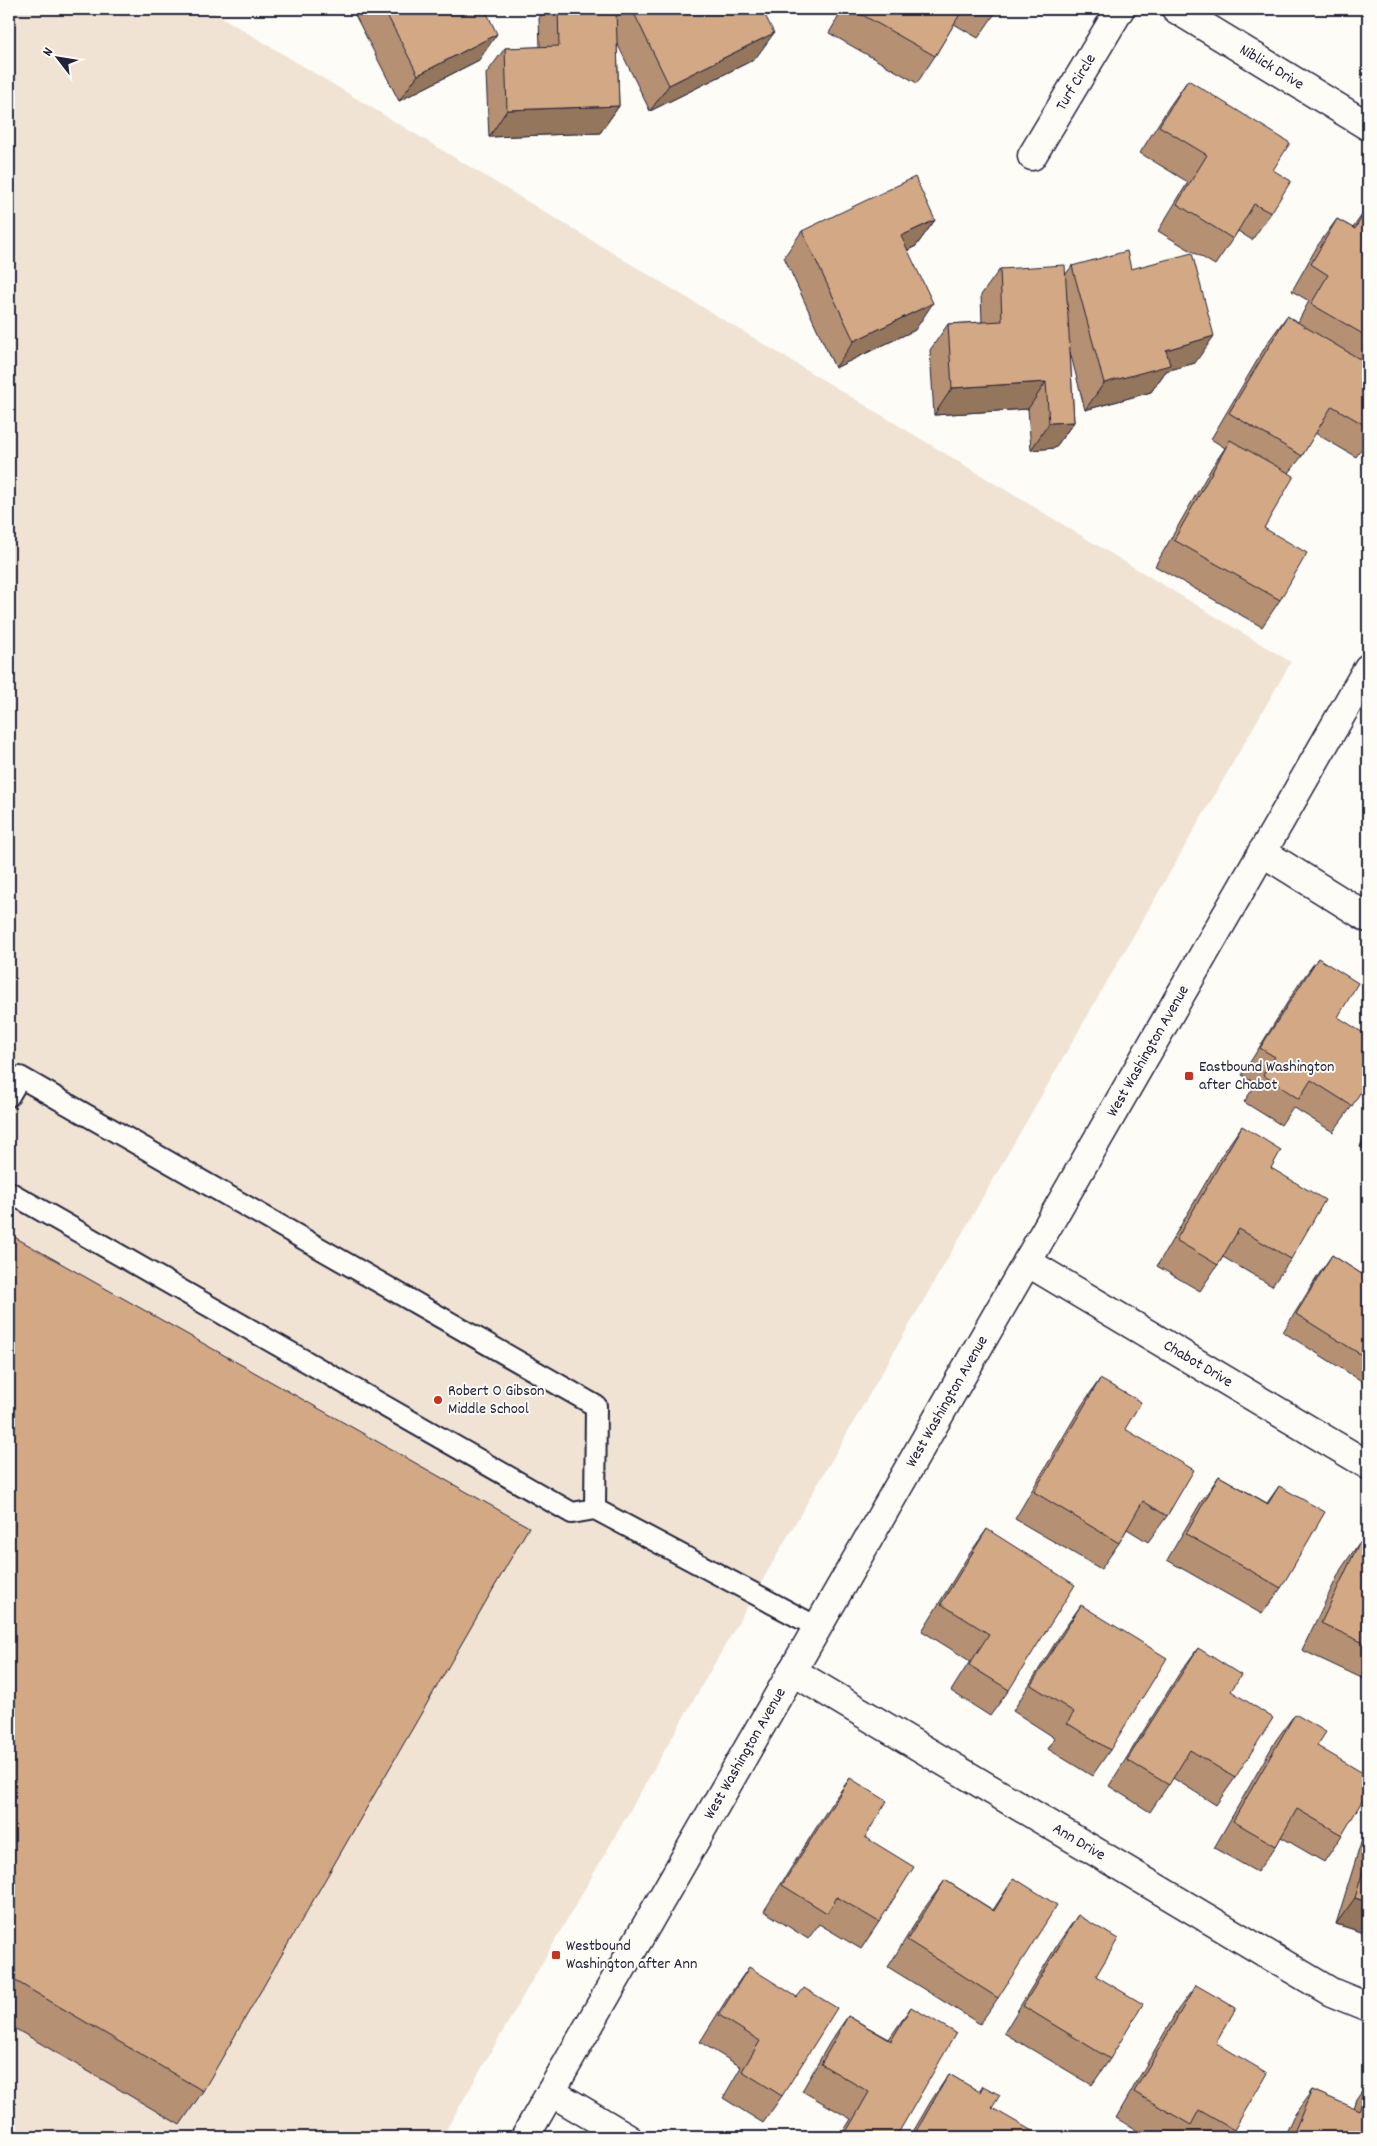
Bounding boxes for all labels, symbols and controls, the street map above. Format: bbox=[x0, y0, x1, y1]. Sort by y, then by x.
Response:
north arrow bbox=[32, 32, 82, 82]
street label: Niblick Drive bbox=[1235, 39, 1308, 96]
text: N bbox=[38, 44, 59, 60]
street label: Turf Circle bbox=[1050, 49, 1102, 115]
street label: West Washington Avenue bbox=[1101, 981, 1195, 1121]
place label: Eastbound Washington after Chabot bbox=[1199, 1056, 1334, 1097]
marker: Eastbound Washington after Chabot bbox=[1183, 1070, 1195, 1082]
street label: West Washington Avenue bbox=[900, 1331, 994, 1472]
street label: Chabot Drive bbox=[1159, 1334, 1237, 1393]
place label: Robert O Gibson Middle School bbox=[448, 1380, 544, 1421]
marker: Robert O Gibson Middle School bbox=[432, 1394, 444, 1406]
street label: West Washington Avenue bbox=[698, 1683, 792, 1824]
street label: Ann Drive bbox=[1048, 1817, 1110, 1867]
place label: Westbound Washington after Ann bbox=[566, 1935, 697, 1976]
marker: Westbound Washington after Ann bbox=[550, 1949, 562, 1961]

